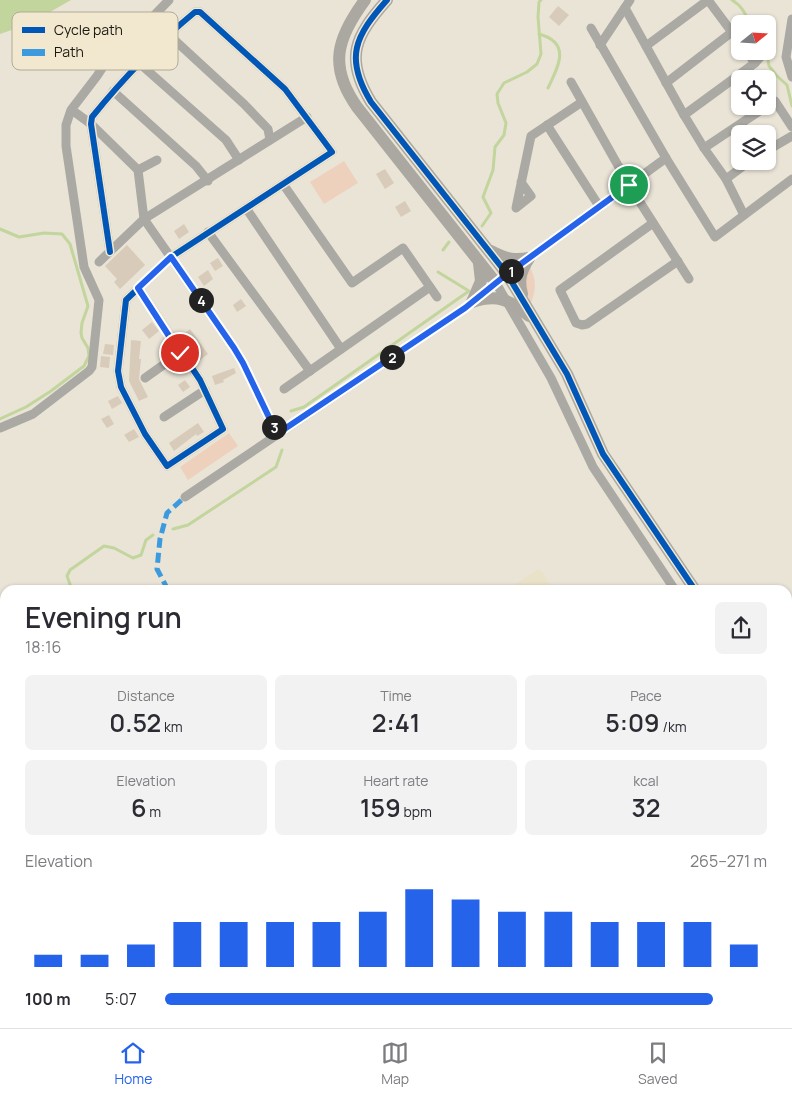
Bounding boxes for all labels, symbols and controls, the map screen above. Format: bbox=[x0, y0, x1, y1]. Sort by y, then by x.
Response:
legend bbox=[12, 12, 178, 70]
north arrow bbox=[731, 15, 776, 60]
map controls bbox=[731, 15, 776, 170]
text: Cycle path bbox=[54, 20, 123, 39]
text: Path bbox=[54, 42, 84, 61]
button: locate bbox=[731, 70, 776, 115]
button: layers bbox=[731, 125, 776, 170]
pin bbox=[608, 164, 650, 206]
icon: arrive bbox=[615, 171, 643, 199]
pin: 1 bbox=[498, 258, 524, 284]
text: 1 bbox=[508, 262, 515, 281]
pin: 4 bbox=[188, 288, 214, 312]
text: 4 bbox=[197, 291, 206, 310]
pin bbox=[159, 332, 201, 374]
icon: check bbox=[166, 339, 194, 367]
pin: 2 bbox=[380, 344, 404, 370]
text: 2 bbox=[388, 348, 397, 367]
pin: 3 bbox=[262, 414, 286, 440]
text: 3 bbox=[270, 418, 279, 437]
text: Evening run bbox=[25, 598, 182, 636]
button: share bbox=[715, 602, 767, 654]
text: 18:16 bbox=[25, 636, 61, 658]
text: Distance bbox=[117, 686, 175, 705]
text: Time bbox=[380, 686, 412, 705]
text: Pace bbox=[630, 686, 662, 705]
text: 0.52 bbox=[109, 705, 161, 740]
text: 2:41 bbox=[372, 705, 420, 740]
text: 5:09 bbox=[605, 705, 660, 740]
text: km bbox=[161, 717, 183, 736]
text: /km bbox=[660, 717, 687, 736]
text: Elevation bbox=[116, 771, 176, 790]
text: Heart rate bbox=[364, 771, 428, 790]
text: kcal bbox=[633, 771, 659, 790]
text: 6 bbox=[131, 790, 146, 825]
text: 159 bbox=[360, 790, 401, 825]
text: 32 bbox=[632, 790, 660, 825]
text: m bbox=[146, 802, 161, 821]
text: bpm bbox=[401, 802, 432, 821]
text: Elevation bbox=[25, 850, 93, 872]
text: 265–271 m bbox=[690, 850, 767, 872]
text: 100 m bbox=[25, 988, 71, 1010]
text: 5:07 bbox=[105, 988, 137, 1010]
tab: Home bbox=[114, 1039, 152, 1088]
tab: Map bbox=[381, 1039, 409, 1088]
tab: Saved bbox=[638, 1039, 678, 1088]

